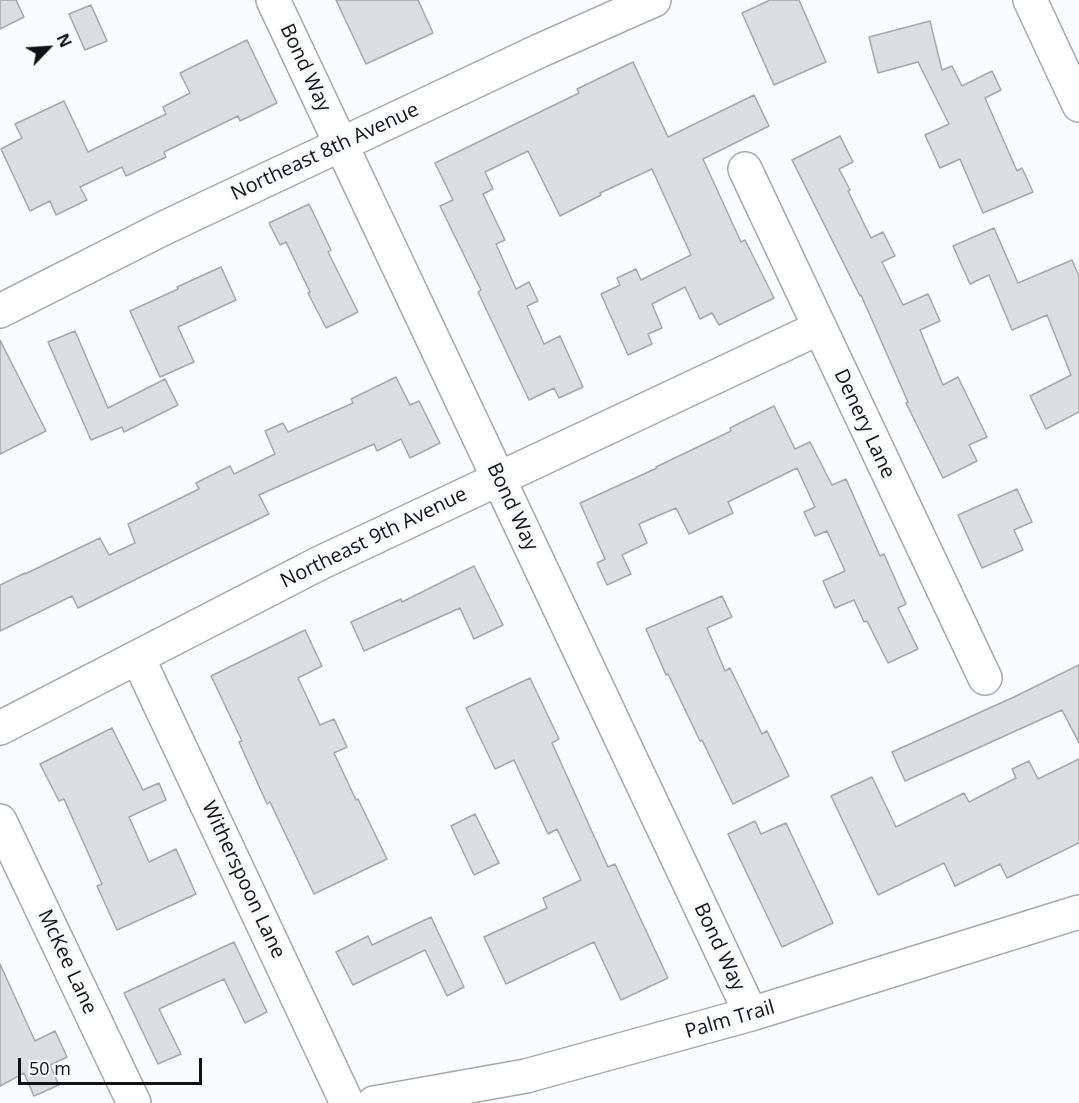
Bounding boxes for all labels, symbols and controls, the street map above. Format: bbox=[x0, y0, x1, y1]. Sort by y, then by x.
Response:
north arrow bbox=[18, 18, 78, 78]
street label: Bond Way bbox=[274, 20, 336, 116]
text: N bbox=[52, 30, 77, 51]
street label: Northeast 8th Avenue bbox=[227, 98, 423, 206]
street label: Denery Lane bbox=[828, 366, 900, 482]
street label: Bond Way bbox=[481, 459, 543, 555]
street label: Northeast 9th Avenue bbox=[277, 482, 471, 594]
street label: Witherspoon Lane bbox=[196, 798, 290, 962]
street label: Bond Way bbox=[688, 899, 750, 995]
street label: McKee Lane bbox=[32, 906, 102, 1018]
street label: Palm Trail bbox=[682, 996, 778, 1044]
scale bar bbox=[21, 1046, 206, 1084]
text: 50 m bbox=[29, 1056, 71, 1080]

